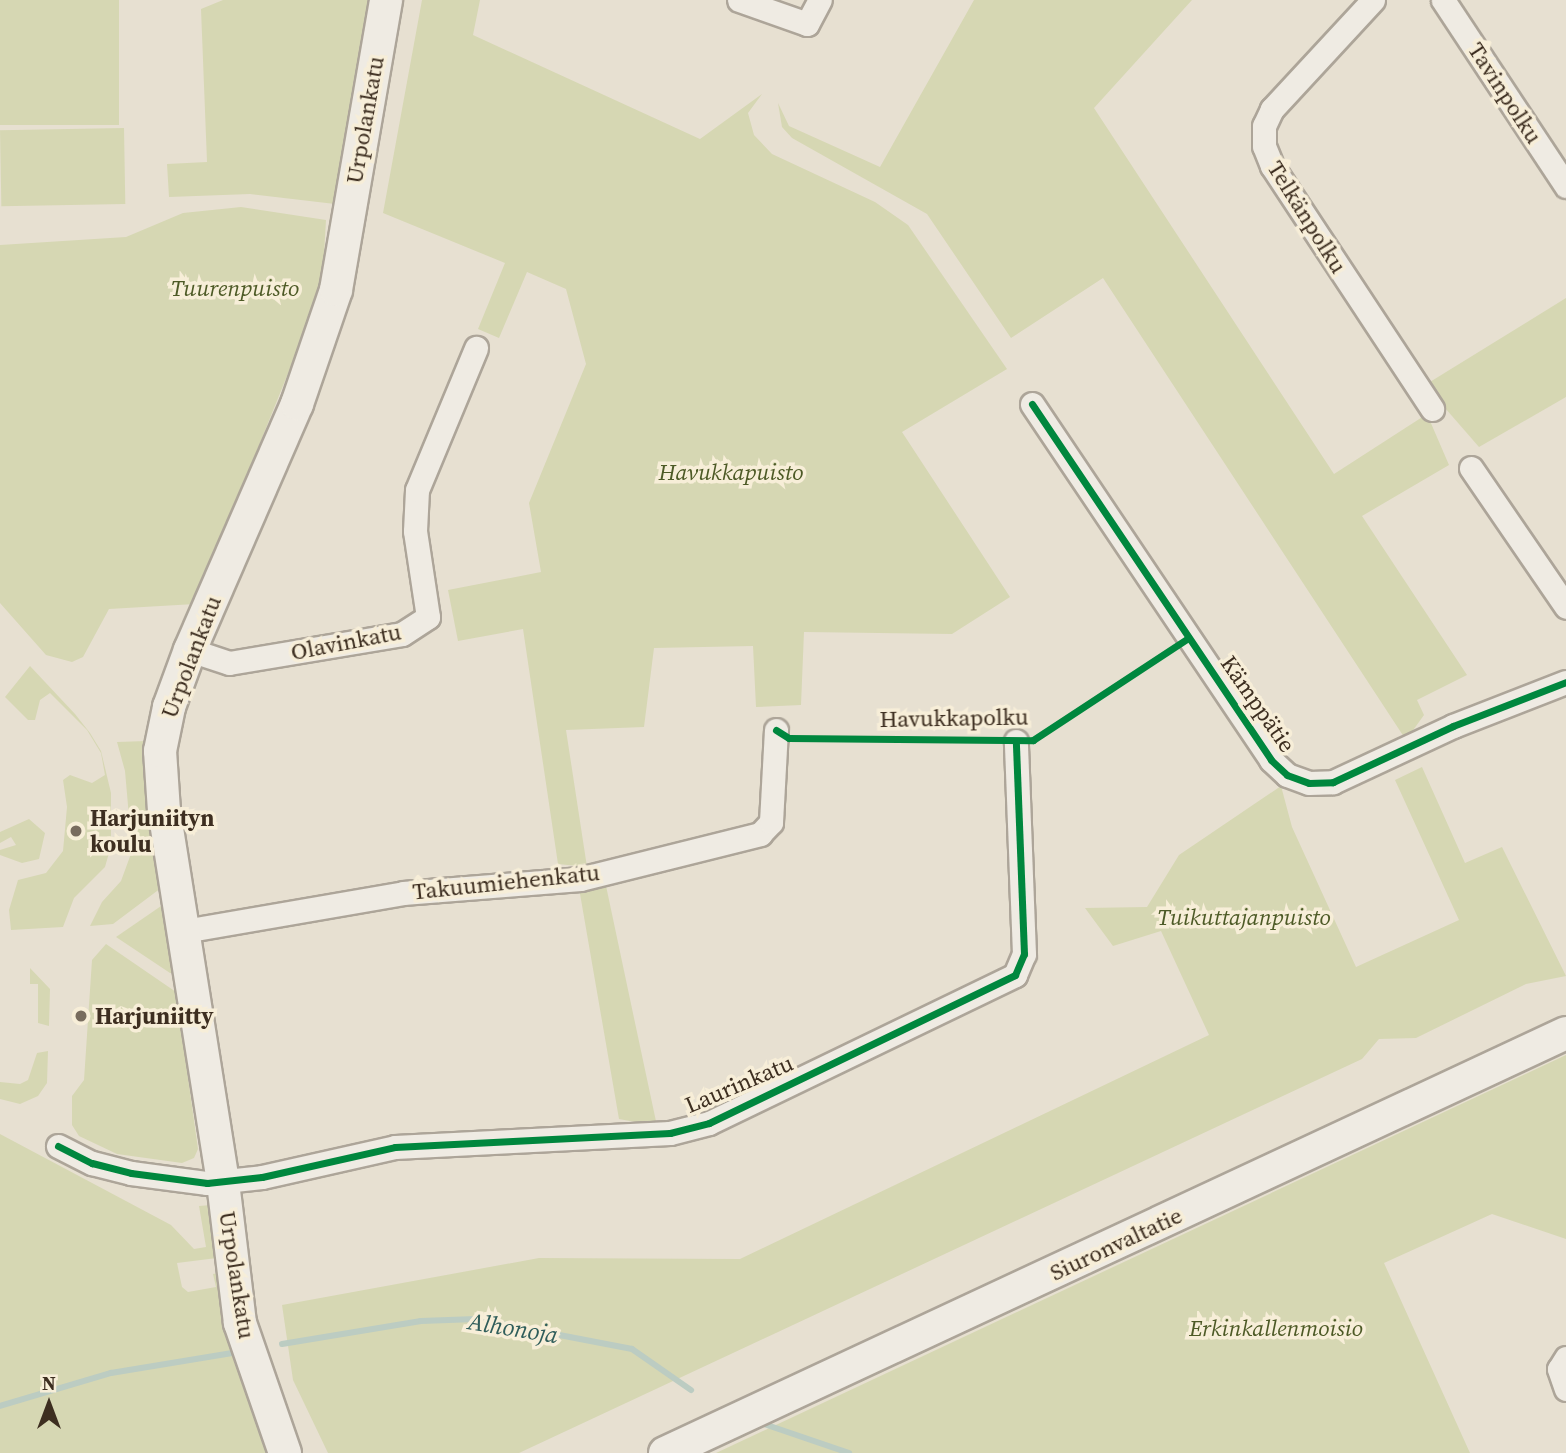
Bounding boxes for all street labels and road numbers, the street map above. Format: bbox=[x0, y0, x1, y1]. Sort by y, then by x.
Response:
street label: Tavinpolku bbox=[1462, 37, 1548, 149]
street label: Urpolankatu bbox=[340, 54, 390, 186]
street label: Telkänpolku bbox=[1262, 156, 1352, 278]
street label: Urpolankatu bbox=[155, 592, 227, 722]
street label: Olavinkatu bbox=[289, 618, 403, 666]
street label: Kämppätie bbox=[1215, 650, 1301, 758]
street label: Havukkapolku bbox=[879, 703, 1029, 733]
street label: Takuumiehenkatu bbox=[411, 858, 601, 906]
street label: Laurinkatu bbox=[681, 1049, 797, 1119]
street label: Siuronvaltatie bbox=[1046, 1201, 1186, 1287]
street label: Urpolankatu bbox=[213, 1209, 261, 1341]

